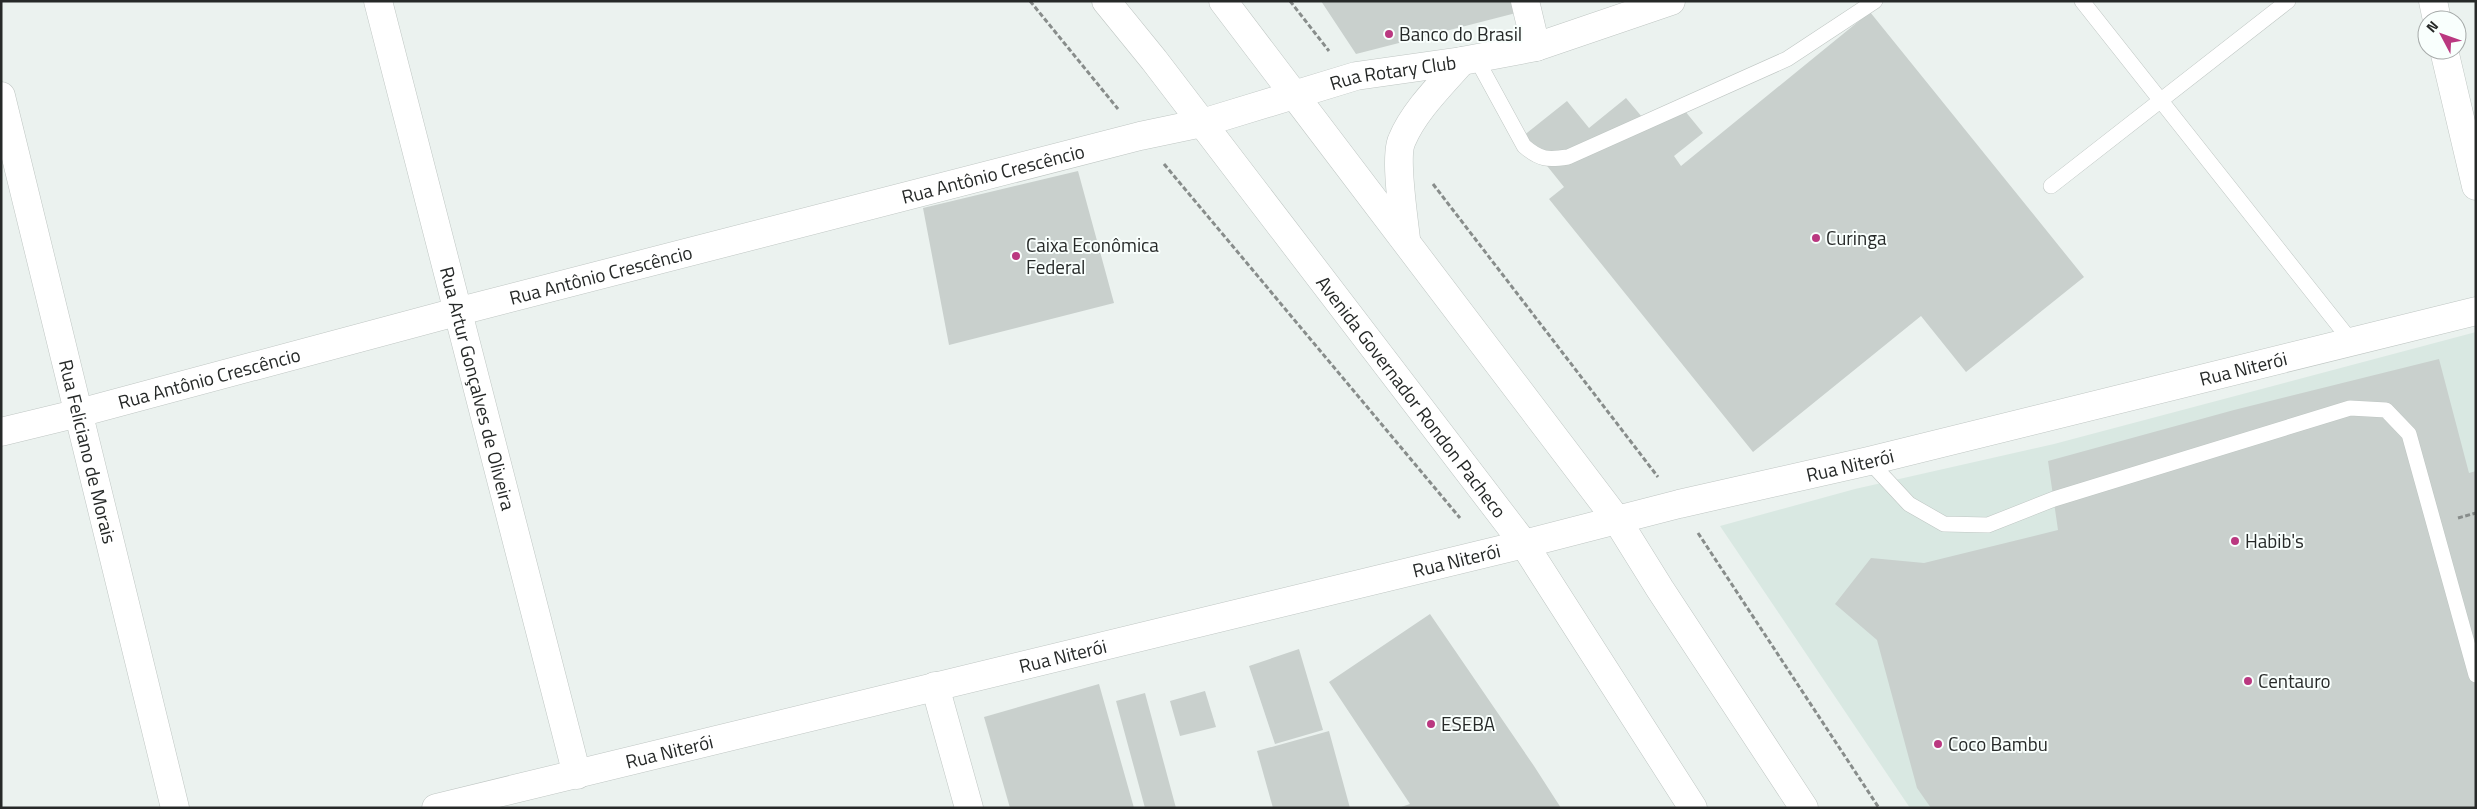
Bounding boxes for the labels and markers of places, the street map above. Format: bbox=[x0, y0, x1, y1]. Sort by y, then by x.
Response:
place label: Banco do Brasil bbox=[1399, 19, 1522, 48]
marker: Banco do Brasil bbox=[1383, 28, 1395, 40]
place label: Curinga bbox=[1826, 223, 1887, 252]
place label: Caixa Econômica Federal bbox=[1026, 230, 1159, 281]
marker: Curinga bbox=[1810, 232, 1822, 244]
marker: Caixa Econômica Federal bbox=[1010, 250, 1022, 262]
place label: Habib's bbox=[2245, 526, 2304, 555]
marker: Habib's bbox=[2229, 535, 2241, 547]
place label: Centauro bbox=[2258, 666, 2331, 695]
marker: Centauro bbox=[2242, 675, 2254, 687]
place label: ESEBA bbox=[1441, 709, 1495, 738]
marker: ESEBA bbox=[1425, 718, 1437, 730]
place label: Coco Bambu bbox=[1948, 729, 2048, 758]
marker: Coco Bambu bbox=[1932, 738, 1944, 750]

